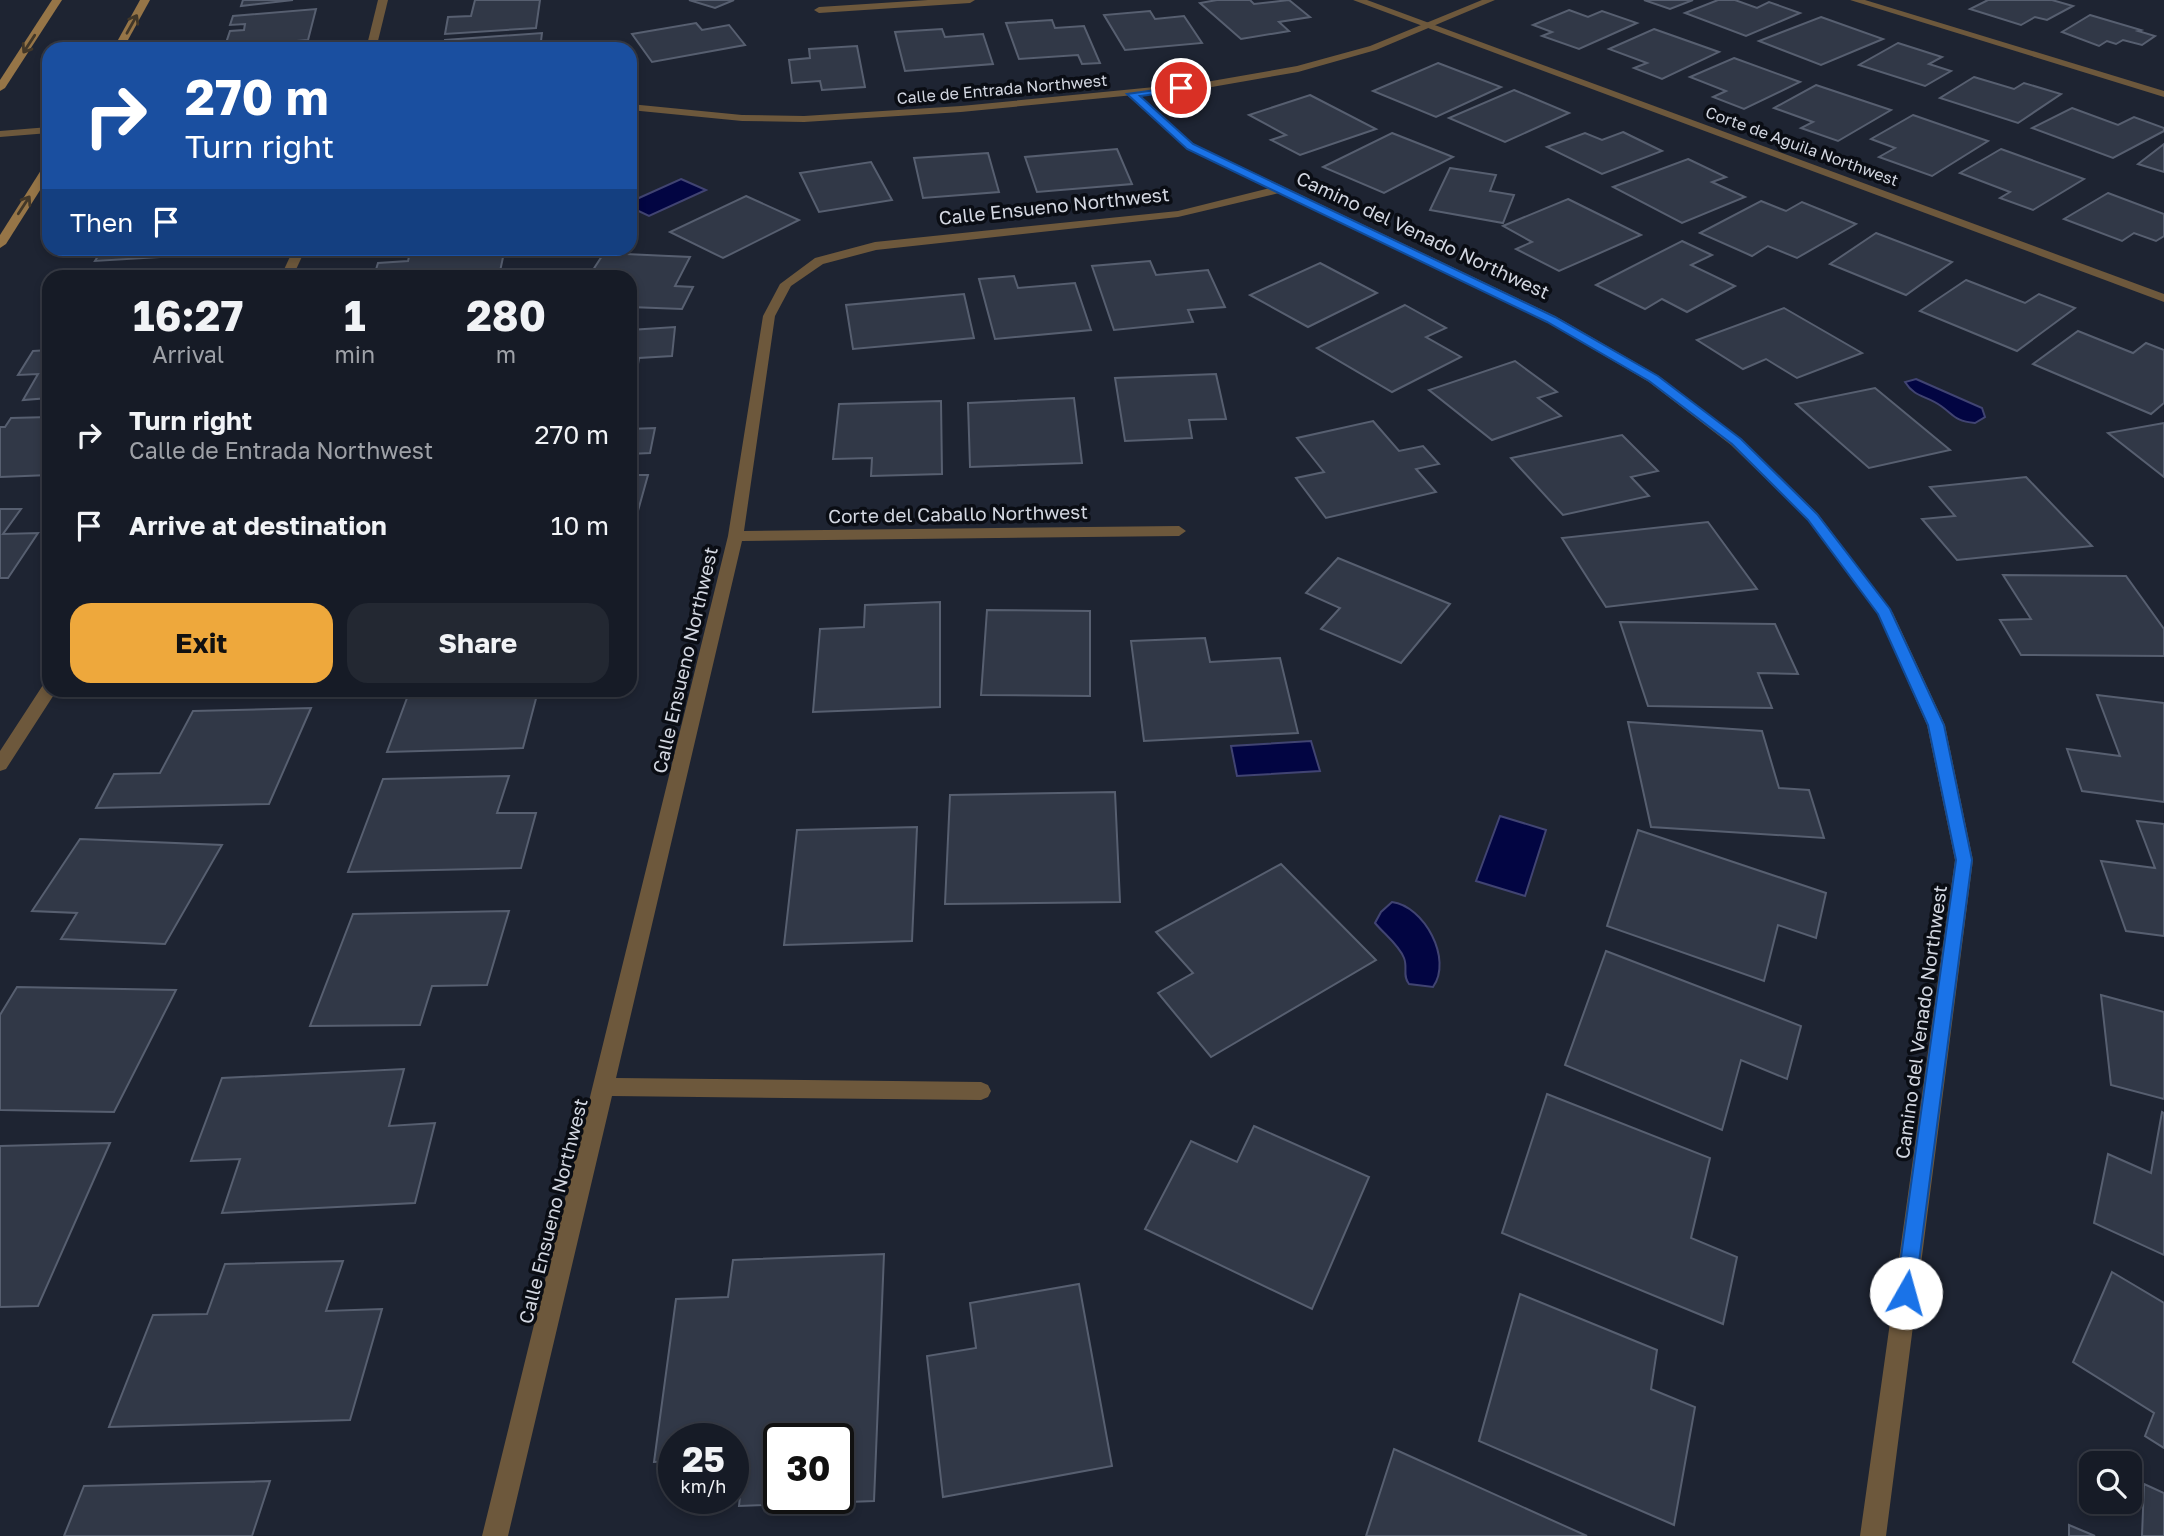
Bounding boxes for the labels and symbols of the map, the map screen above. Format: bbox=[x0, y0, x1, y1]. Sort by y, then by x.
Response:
one-way arrow bbox=[125, 15, 139, 35]
one-way arrow bbox=[22, 34, 36, 54]
pin bbox=[1151, 58, 1211, 118]
street label: Calle de Entrada Northwest bbox=[896, 70, 1108, 108]
street label: Corte de Aguila Northwest bbox=[1703, 102, 1901, 190]
street label: Camino del Venado Northwest bbox=[1293, 166, 1553, 303]
street label: Calle Ensueno Northwest bbox=[938, 182, 1170, 229]
one-way arrow bbox=[18, 196, 32, 216]
street label: Corte del Caballo Northwest bbox=[828, 500, 1088, 527]
street label: Calle Ensueno Northwest bbox=[647, 544, 722, 775]
street label: Camino del Venado Northwest bbox=[1890, 883, 1951, 1160]
street label: Calle Ensueno Northwest bbox=[513, 1096, 592, 1326]
position arrow bbox=[1869, 1256, 1943, 1330]
speed limit sign: 30 bbox=[763, 1423, 854, 1514]

